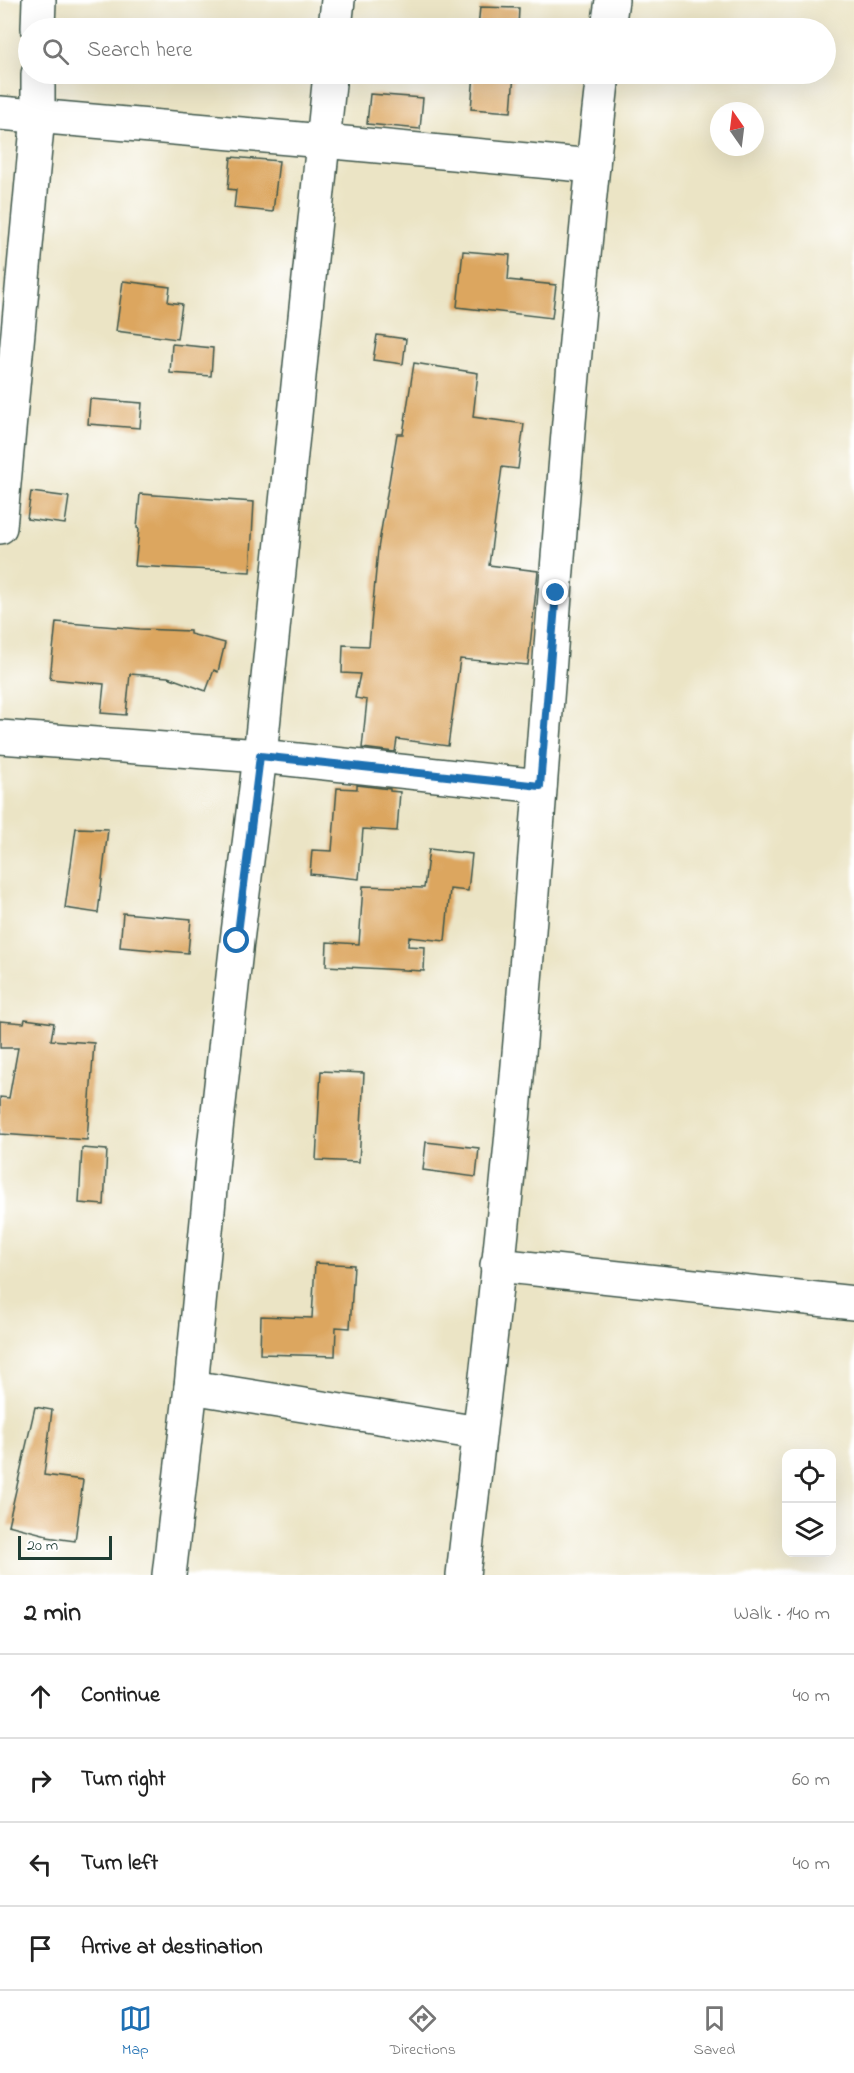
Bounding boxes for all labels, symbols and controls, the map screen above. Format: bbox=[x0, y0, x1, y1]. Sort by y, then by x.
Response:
search box bbox=[18, 18, 836, 84]
icon: search bbox=[39, 35, 72, 68]
text: Search here bbox=[87, 35, 192, 67]
north arrow bbox=[710, 102, 764, 156]
route end bbox=[542, 579, 568, 605]
route start bbox=[223, 927, 249, 953]
map controls bbox=[782, 1449, 836, 1557]
button: locate bbox=[782, 1449, 836, 1503]
button: layers bbox=[782, 1503, 836, 1557]
scale bar bbox=[18, 1533, 112, 1560]
text: 20 m bbox=[27, 1534, 58, 1558]
text: 2 min bbox=[24, 1595, 81, 1633]
text: Walk · 140 m bbox=[734, 1600, 830, 1629]
icon: ahead bbox=[24, 1680, 57, 1713]
text: Continue bbox=[81, 1680, 160, 1712]
text: 40 m bbox=[793, 1682, 830, 1711]
icon: right bbox=[24, 1764, 57, 1797]
text: Turn right bbox=[81, 1764, 166, 1796]
text: 60 m bbox=[792, 1766, 830, 1795]
icon: left bbox=[24, 1848, 57, 1881]
text: Turn left bbox=[81, 1848, 158, 1880]
text: 40 m bbox=[793, 1850, 830, 1879]
icon: arrive bbox=[24, 1932, 57, 1965]
text: Arrive at destination bbox=[81, 1932, 263, 1964]
tab: Map bbox=[119, 2002, 152, 2062]
tab: Directions bbox=[389, 2002, 456, 2062]
tab: Saved bbox=[693, 2002, 735, 2062]

